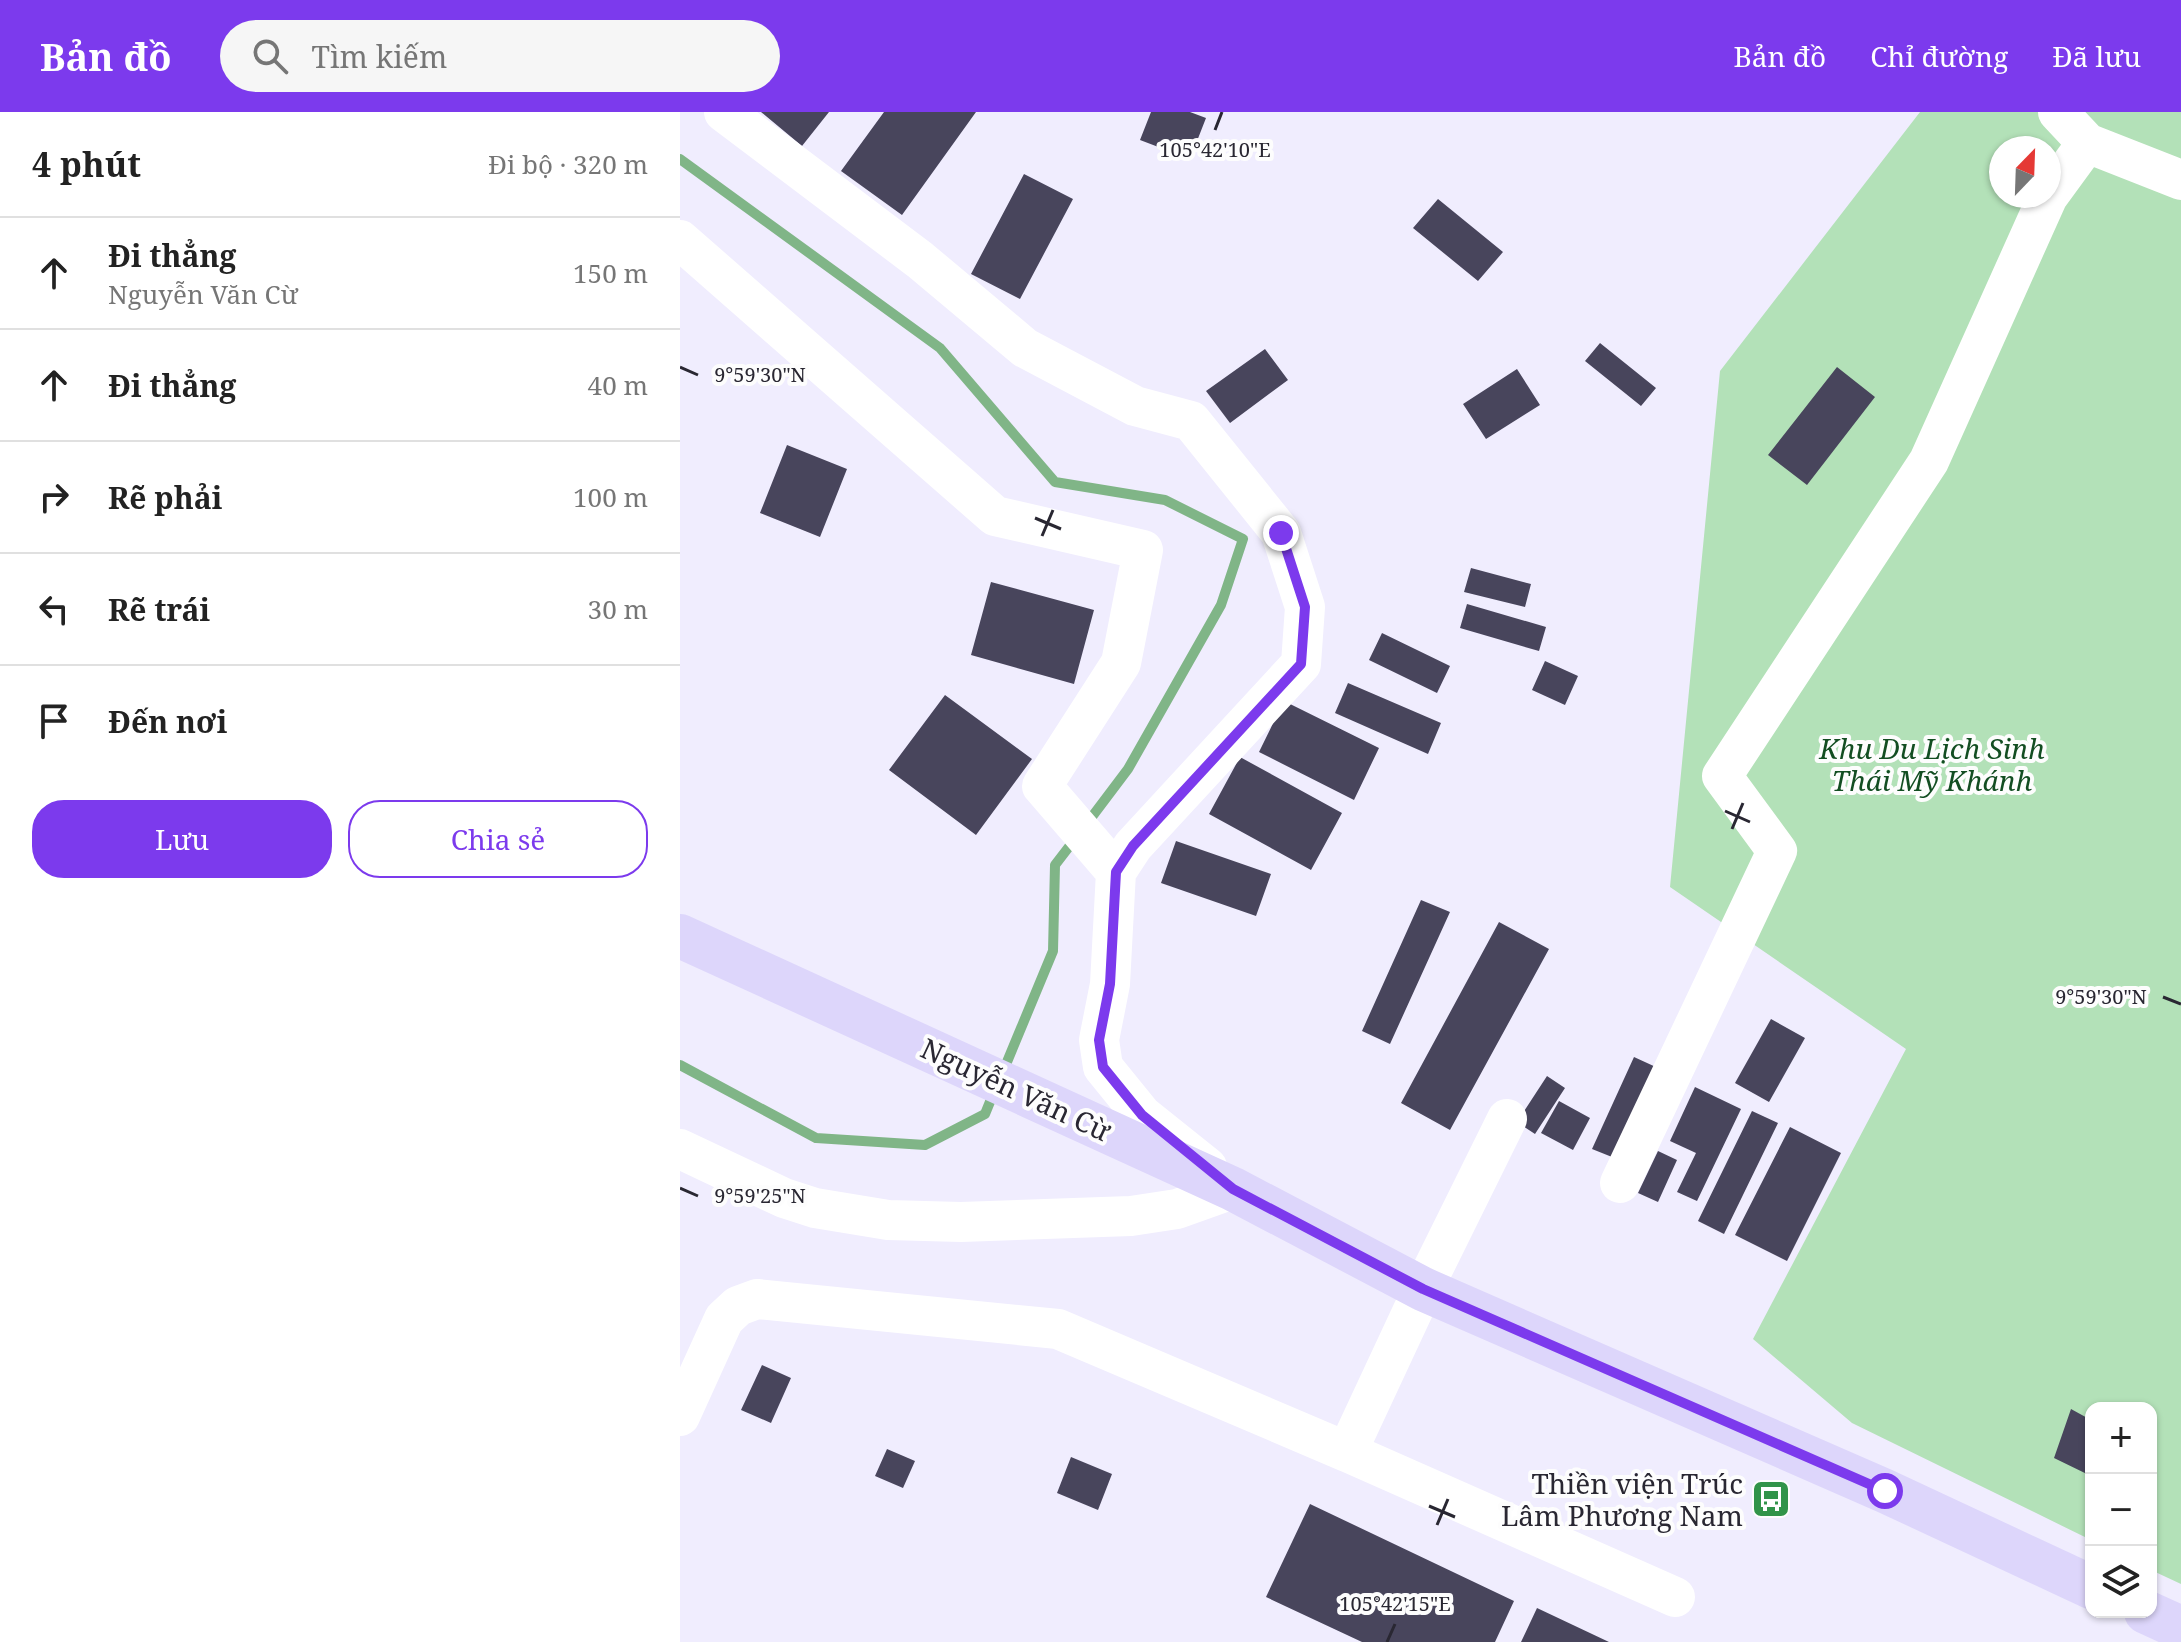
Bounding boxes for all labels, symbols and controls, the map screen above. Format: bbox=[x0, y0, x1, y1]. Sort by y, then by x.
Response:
search box bbox=[220, 20, 780, 92]
text: Bản đồ bbox=[40, 30, 172, 82]
icon: search bbox=[248, 34, 292, 78]
text: Tìm kiếm bbox=[312, 36, 447, 77]
text: Bản đồ bbox=[1733, 37, 1826, 75]
text: Chỉ đường bbox=[1870, 37, 2008, 75]
text: Đã lưu bbox=[2052, 37, 2141, 75]
text: 105°42'10"E bbox=[1159, 136, 1271, 163]
north arrow bbox=[1989, 136, 2061, 208]
text: 4 phút bbox=[32, 141, 141, 187]
text: Đi bộ · 320 m bbox=[488, 146, 648, 182]
text: Đi thẳng bbox=[108, 235, 236, 276]
icon: ahead bbox=[32, 251, 76, 295]
text: 150 m bbox=[573, 255, 648, 291]
text: Nguyễn Văn Cừ bbox=[108, 276, 298, 312]
text: 9°59'30"N bbox=[714, 361, 806, 388]
icon: ahead bbox=[32, 363, 76, 407]
text: Đi thẳng bbox=[108, 365, 236, 406]
text: 40 m bbox=[588, 367, 648, 403]
icon: right bbox=[32, 475, 76, 519]
text: Rẽ phải bbox=[108, 477, 222, 518]
text: 100 m bbox=[573, 479, 648, 515]
route end bbox=[1263, 515, 1299, 551]
icon: left bbox=[32, 587, 76, 631]
text: Rẽ trái bbox=[108, 589, 210, 630]
text: 30 m bbox=[588, 591, 648, 627]
icon: arrive bbox=[32, 699, 76, 743]
text: Đến nơi bbox=[108, 701, 227, 742]
park label: Khu Du Lịch Sinh Thái Mỹ Khánh bbox=[1818, 729, 2045, 799]
button: Lưu bbox=[32, 800, 332, 878]
button: Chia sẻ bbox=[348, 800, 648, 878]
text: 9°59'30"N bbox=[2055, 983, 2147, 1010]
street label: Nguyễn Văn Cừ bbox=[915, 1029, 1118, 1150]
text: 9°59'25"N bbox=[714, 1182, 806, 1209]
map controls bbox=[2085, 1402, 2157, 1618]
button: + bbox=[2085, 1402, 2157, 1474]
place label: Thiền viện Trúc Lâm Phương Nam bbox=[1501, 1464, 1743, 1534]
route start bbox=[1867, 1473, 1903, 1509]
button: − bbox=[2085, 1474, 2157, 1546]
bus stop icon: Thiền viện Trúc Lâm Phương Nam bbox=[1750, 1478, 1792, 1520]
button: layers bbox=[2085, 1546, 2157, 1618]
text: 105°42'15"E bbox=[1339, 1590, 1451, 1617]

